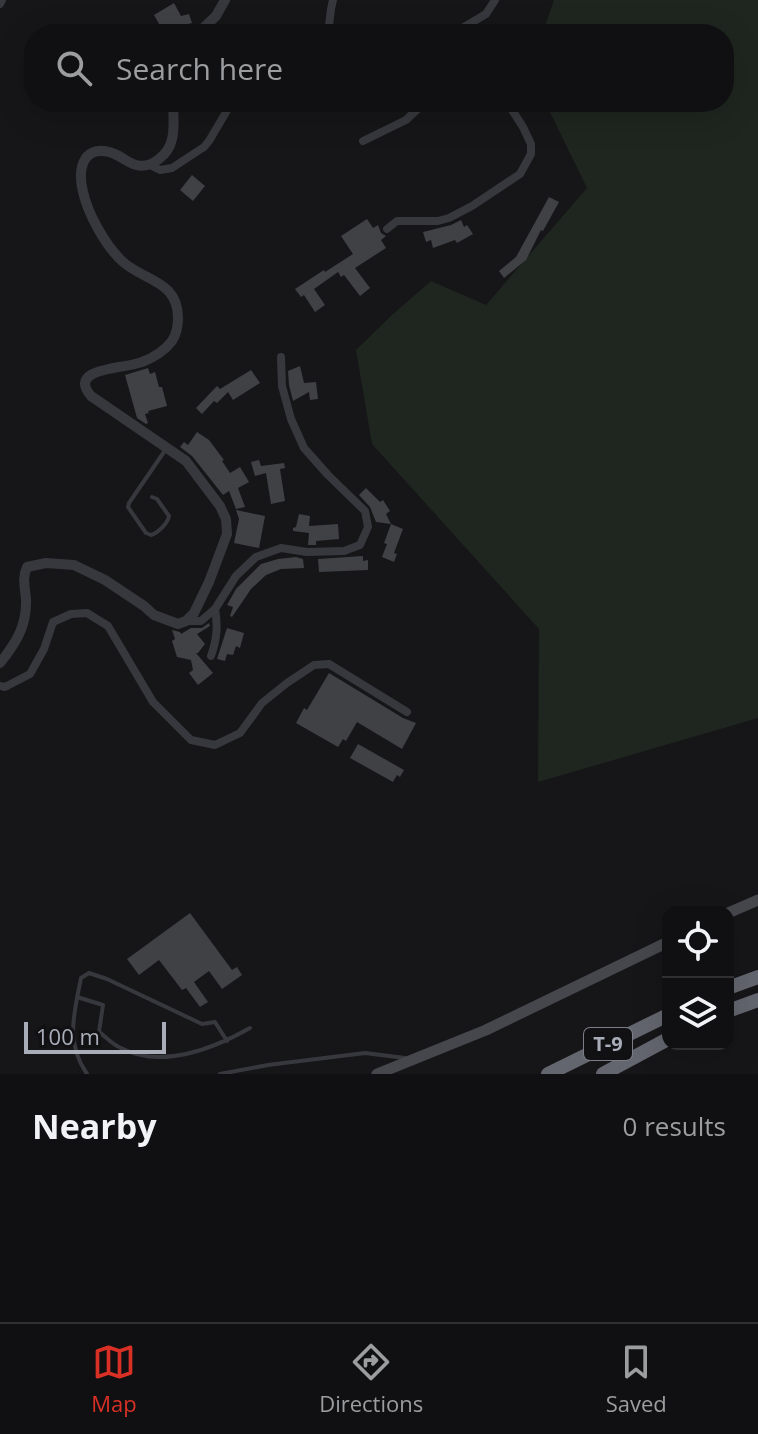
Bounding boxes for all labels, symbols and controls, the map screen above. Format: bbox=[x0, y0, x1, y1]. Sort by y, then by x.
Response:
search box bbox=[24, 24, 734, 112]
icon: search bbox=[52, 46, 96, 90]
text: Search here bbox=[116, 48, 283, 89]
map controls bbox=[662, 906, 734, 1050]
button: locate bbox=[662, 906, 734, 978]
button: layers bbox=[662, 978, 734, 1050]
scale bar bbox=[24, 1018, 166, 1054]
text: 100 m bbox=[36, 1021, 100, 1051]
road number: T-9 bbox=[584, 1028, 632, 1060]
text: Nearby bbox=[32, 1103, 157, 1149]
text: 0 results bbox=[623, 1108, 726, 1144]
tab: Map bbox=[91, 1340, 137, 1418]
tab: Directions bbox=[319, 1340, 423, 1418]
tab: Saved bbox=[606, 1340, 667, 1418]

